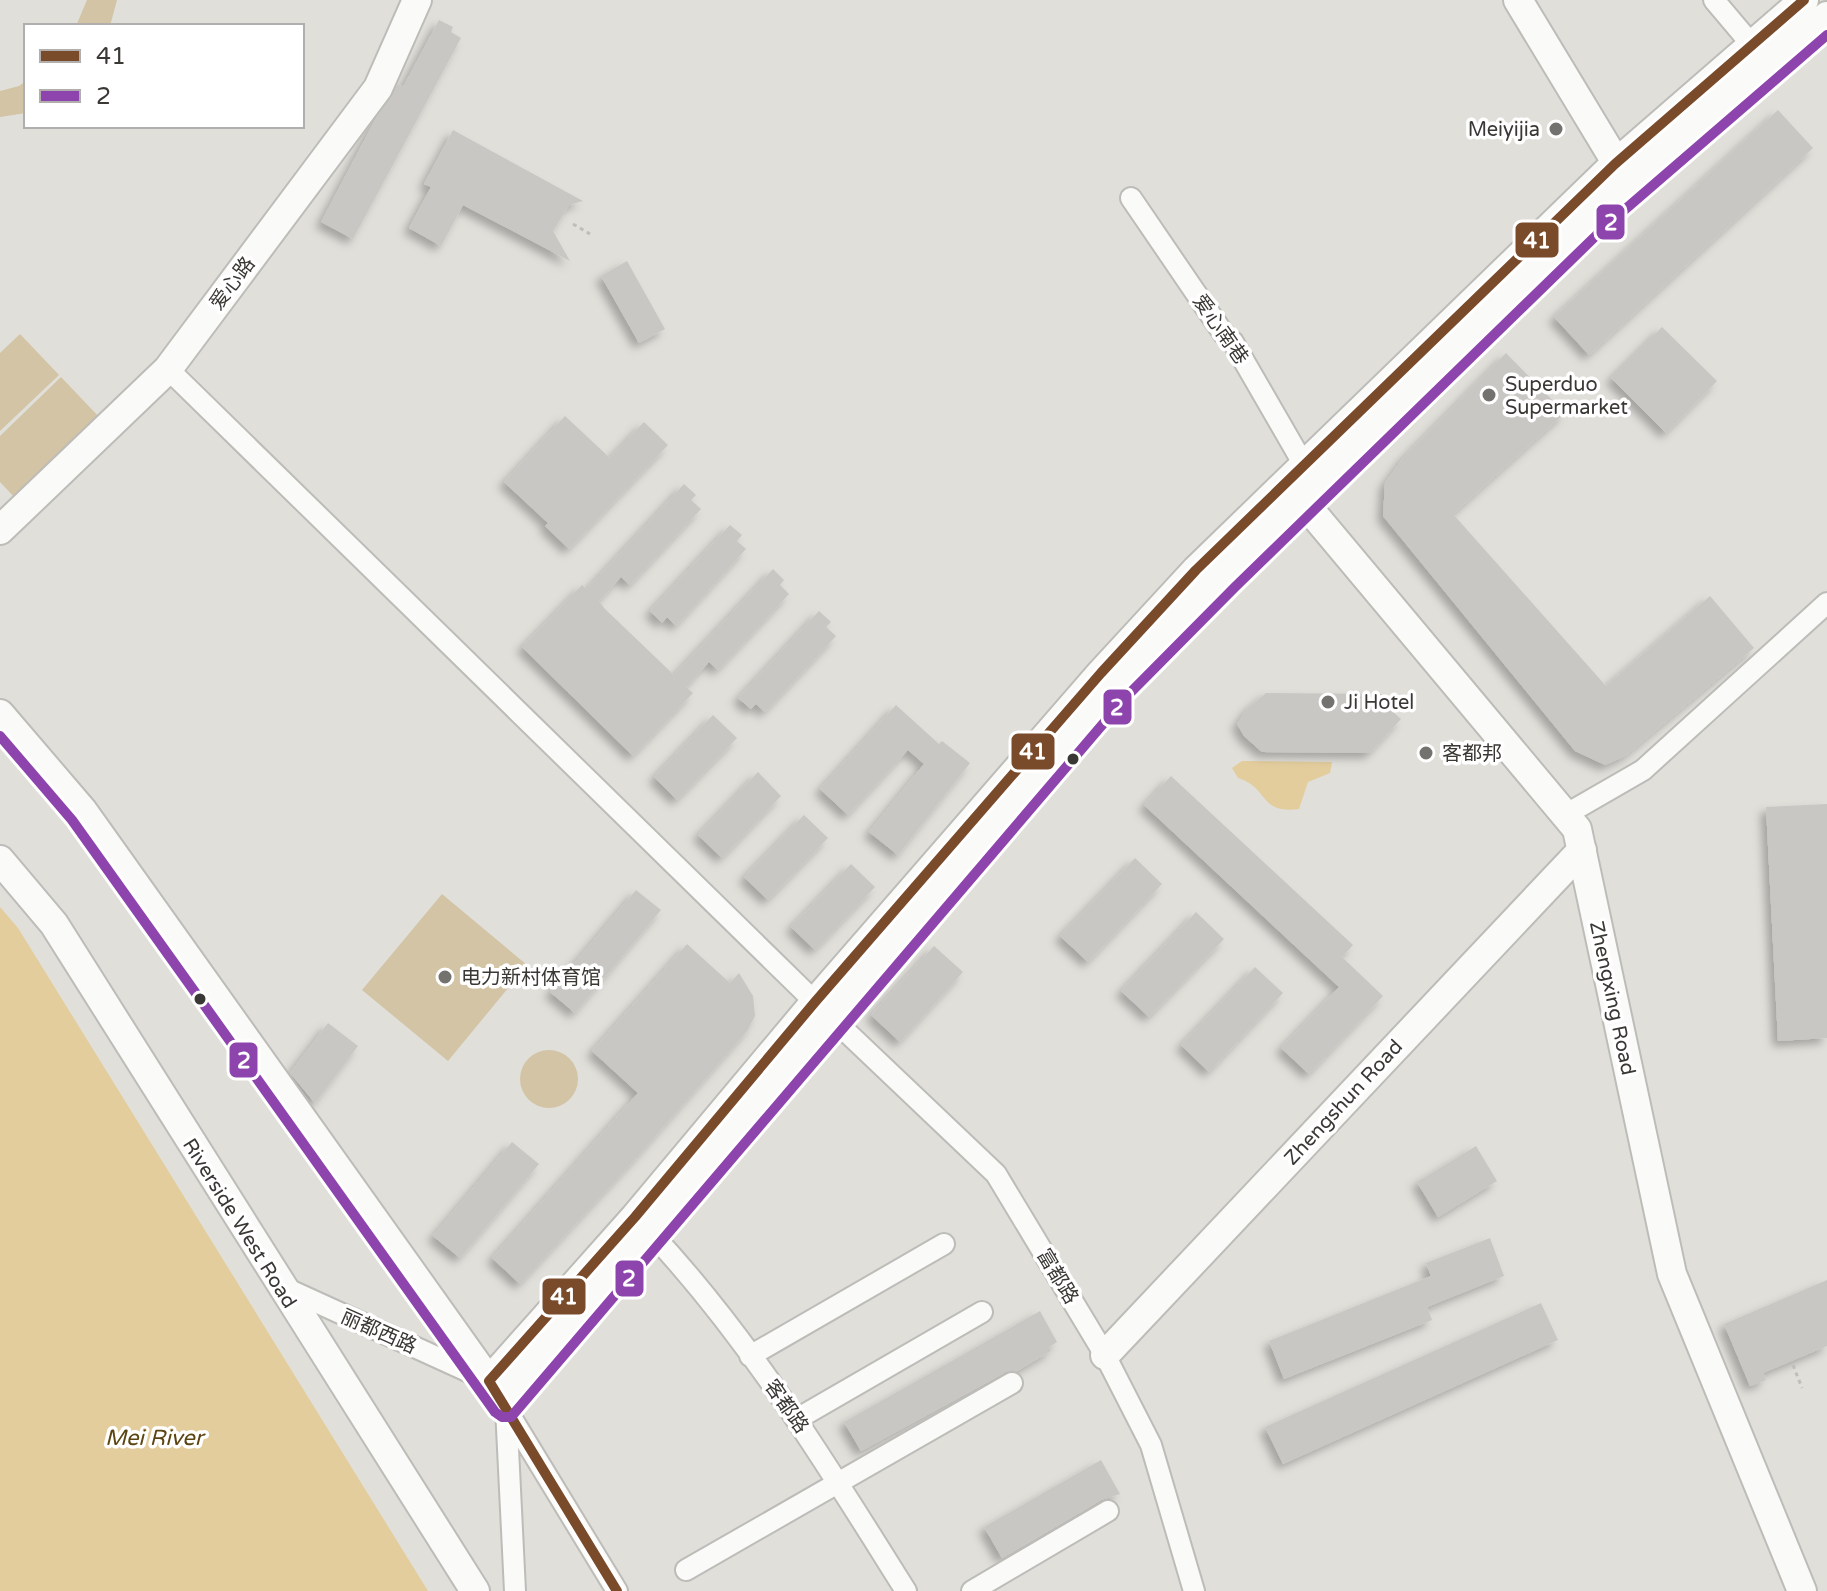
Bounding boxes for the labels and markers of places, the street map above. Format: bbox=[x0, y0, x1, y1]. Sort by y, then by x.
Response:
place label: Meiyijia bbox=[1468, 118, 1540, 142]
marker: Meiyijia bbox=[1547, 120, 1565, 138]
place label: Superduo Supermarket bbox=[1505, 373, 1628, 420]
marker: Superduo Supermarket bbox=[1480, 386, 1498, 404]
place label: Ji Hotel bbox=[1344, 691, 1414, 715]
marker: Ji Hotel bbox=[1319, 693, 1337, 711]
place label: 客都邦 bbox=[1442, 742, 1502, 766]
marker: 客都邦 bbox=[1417, 744, 1435, 762]
unlabelled marker bbox=[1065, 751, 1081, 767]
place label: 电力新村体育馆 bbox=[461, 966, 601, 990]
marker: 电力新村体育馆 bbox=[436, 968, 454, 986]
unlabelled marker bbox=[192, 991, 208, 1007]

